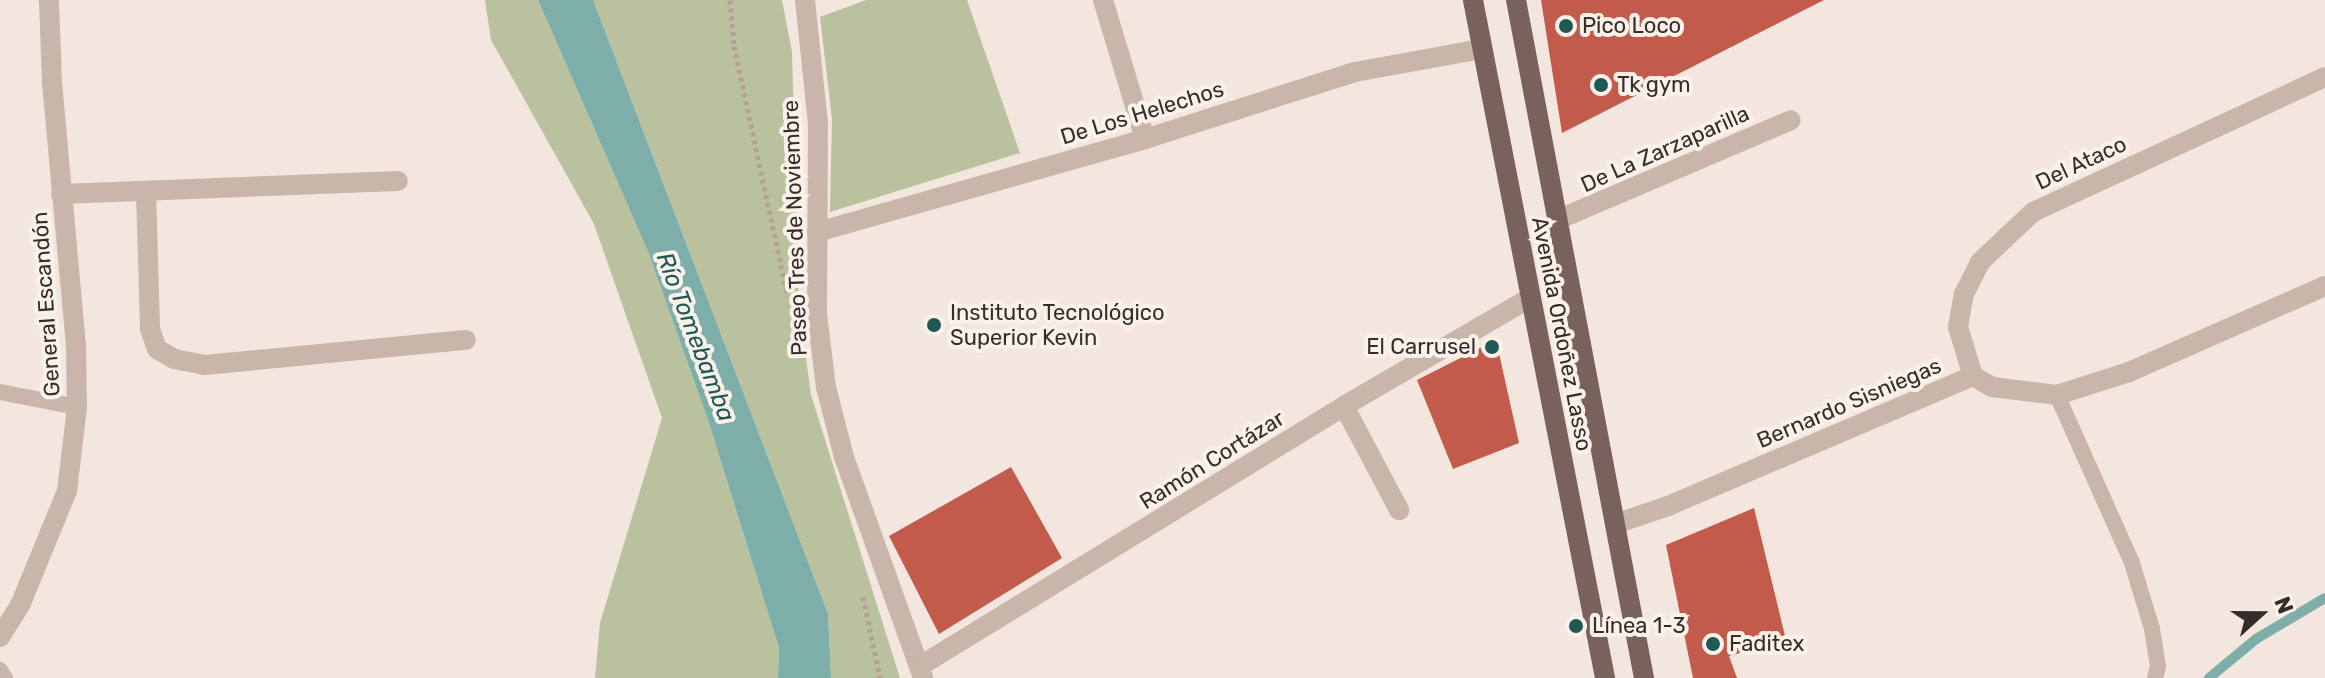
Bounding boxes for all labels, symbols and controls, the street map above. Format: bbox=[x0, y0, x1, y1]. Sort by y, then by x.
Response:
place label: Pico Loco bbox=[1582, 13, 1681, 39]
marker: Pico Loco bbox=[1557, 17, 1575, 35]
place label: Tk gym bbox=[1617, 72, 1691, 98]
street label: De Los Helechos bbox=[1057, 76, 1227, 150]
marker: Tk gym bbox=[1592, 76, 1610, 94]
street label: Paseo Tres de Noviembre bbox=[777, 99, 813, 357]
street label: De La Zarzaparilla bbox=[1577, 100, 1753, 198]
street label: Del Ataco bbox=[2031, 130, 2131, 196]
street label: General Escandón bbox=[26, 211, 66, 397]
street label: Avenida Ordoñez Lasso bbox=[1526, 215, 1598, 453]
water label: Río Tomebamba bbox=[649, 248, 741, 426]
place label: Instituto Tecnológico Superior Kevin bbox=[950, 299, 1165, 350]
marker: Instituto Tecnológico Superior Kevin bbox=[925, 316, 943, 334]
place label: El Carrusel bbox=[1366, 334, 1476, 360]
marker: El Carrusel bbox=[1483, 338, 1501, 356]
street label: Bernardo Sisniegas bbox=[1753, 352, 1945, 454]
street label: Ramón Cortázar bbox=[1135, 405, 1289, 515]
north arrow bbox=[2221, 574, 2301, 654]
text: N bbox=[2268, 593, 2299, 617]
place label: Línea 1-3 bbox=[1592, 613, 1686, 639]
marker: Línea 1-3 bbox=[1567, 617, 1585, 635]
place label: Faditex bbox=[1729, 631, 1804, 657]
marker: Faditex bbox=[1704, 635, 1722, 653]

